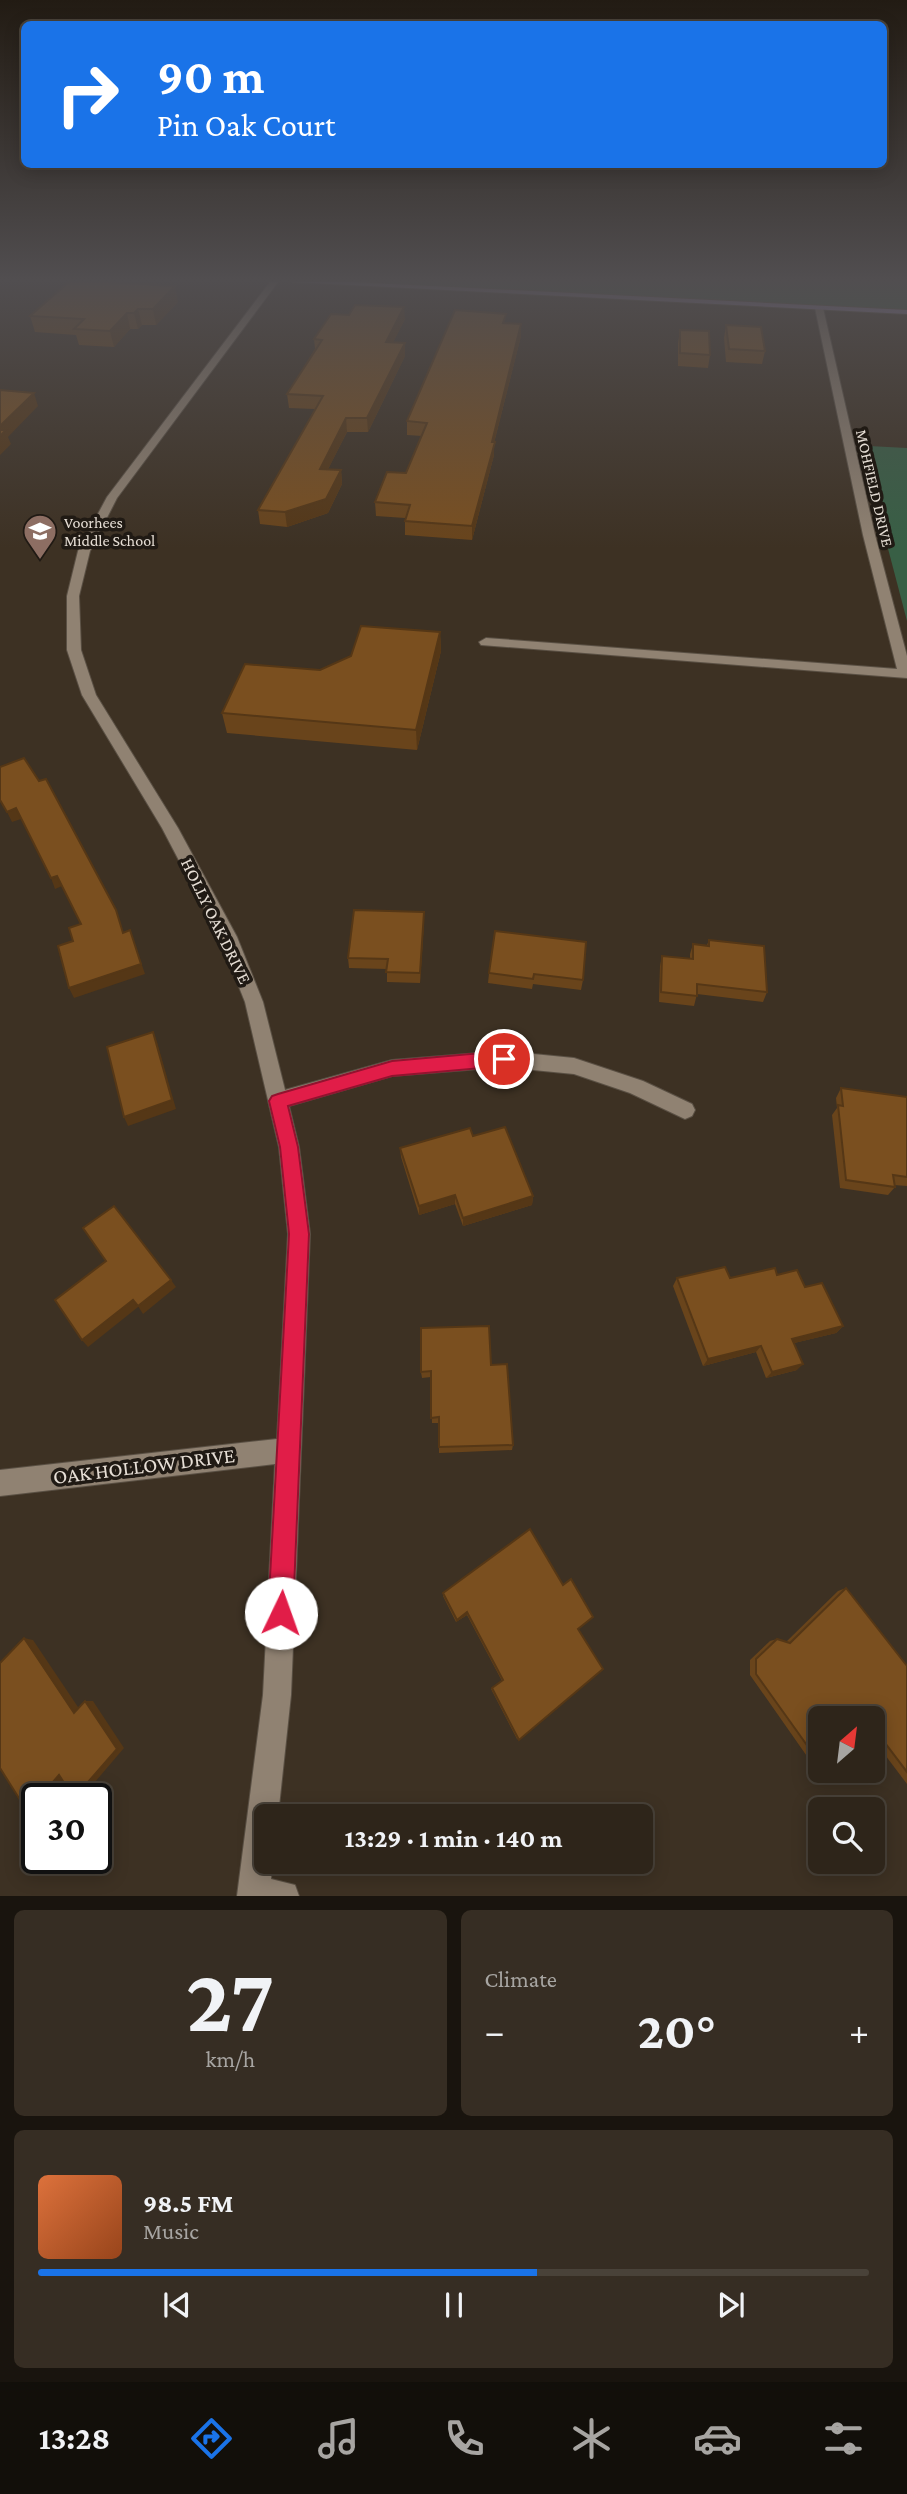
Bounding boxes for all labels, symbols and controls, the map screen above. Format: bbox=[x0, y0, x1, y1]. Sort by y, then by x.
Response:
icon: right bbox=[42, 49, 133, 140]
text: 90 m bbox=[157, 49, 264, 104]
text: Pin Oak Court bbox=[157, 107, 336, 143]
street label: MOHFIELD DRIVE bbox=[853, 428, 896, 549]
school or university icon: Voorhees Middle School bbox=[21, 512, 59, 561]
place label: Voorhees Middle School bbox=[64, 514, 155, 549]
street label: HOLLY OAK DRIVE bbox=[177, 855, 255, 987]
pin bbox=[474, 1029, 534, 1089]
icon: arrive bbox=[485, 1040, 523, 1078]
street label: OAK HOLLOW DRIVE bbox=[52, 1443, 236, 1489]
position arrow bbox=[244, 1576, 318, 1650]
north arrow bbox=[808, 1706, 886, 1783]
map controls bbox=[808, 1706, 885, 1874]
speed limit sign: 30 bbox=[21, 1783, 112, 1874]
button: search bbox=[808, 1797, 885, 1874]
text: 13:29 · 1 min · 140 m bbox=[345, 1824, 562, 1853]
text: 27 bbox=[186, 1949, 274, 2051]
text: Climate bbox=[485, 1966, 557, 1992]
text: 20° bbox=[638, 2001, 716, 2059]
text: − bbox=[485, 2010, 505, 2052]
text: + bbox=[849, 2010, 869, 2052]
text: km/h bbox=[205, 2046, 255, 2072]
text: 98.5 FM bbox=[143, 2189, 233, 2218]
text: Music bbox=[143, 2218, 199, 2244]
icon: previous bbox=[158, 2286, 196, 2324]
icon: pause bbox=[435, 2286, 473, 2324]
icon: next bbox=[712, 2286, 750, 2324]
icon: directions bbox=[187, 2414, 236, 2463]
icon: music bbox=[314, 2414, 363, 2463]
icon: phone bbox=[440, 2414, 489, 2463]
icon: climate bbox=[567, 2414, 616, 2463]
icon: car bbox=[693, 2414, 742, 2463]
icon: filters bbox=[819, 2414, 868, 2463]
text: 13:28 bbox=[39, 2420, 110, 2456]

